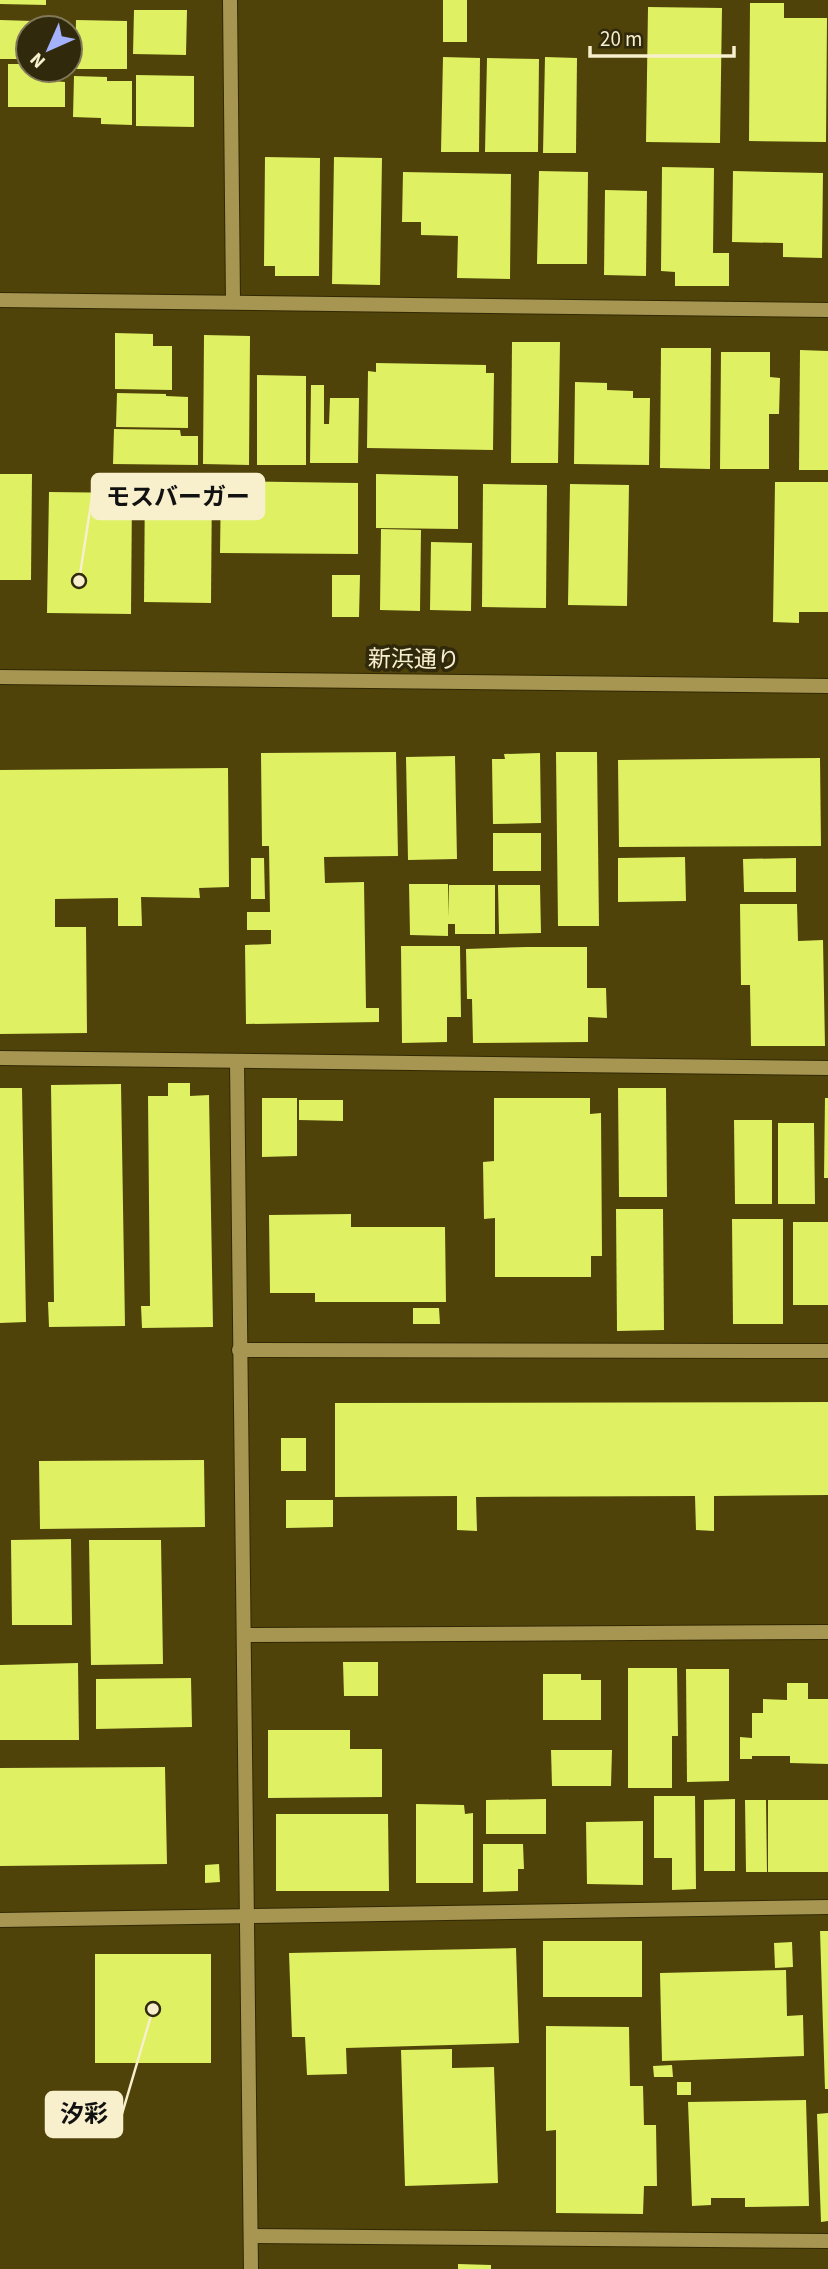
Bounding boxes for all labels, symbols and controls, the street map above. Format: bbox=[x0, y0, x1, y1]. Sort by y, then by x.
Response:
north arrow bbox=[14, 14, 84, 84]
scale bar bbox=[590, 14, 734, 58]
text: 20 m bbox=[600, 24, 642, 54]
text: N bbox=[24, 46, 52, 74]
callout: モスバーガー bbox=[92, 474, 264, 519]
text: モスバーガー bbox=[106, 480, 250, 515]
street label: 新浜通り bbox=[368, 642, 460, 677]
callout: 汐彩 bbox=[46, 2092, 122, 2137]
text: 汐彩 bbox=[60, 2097, 108, 2132]

